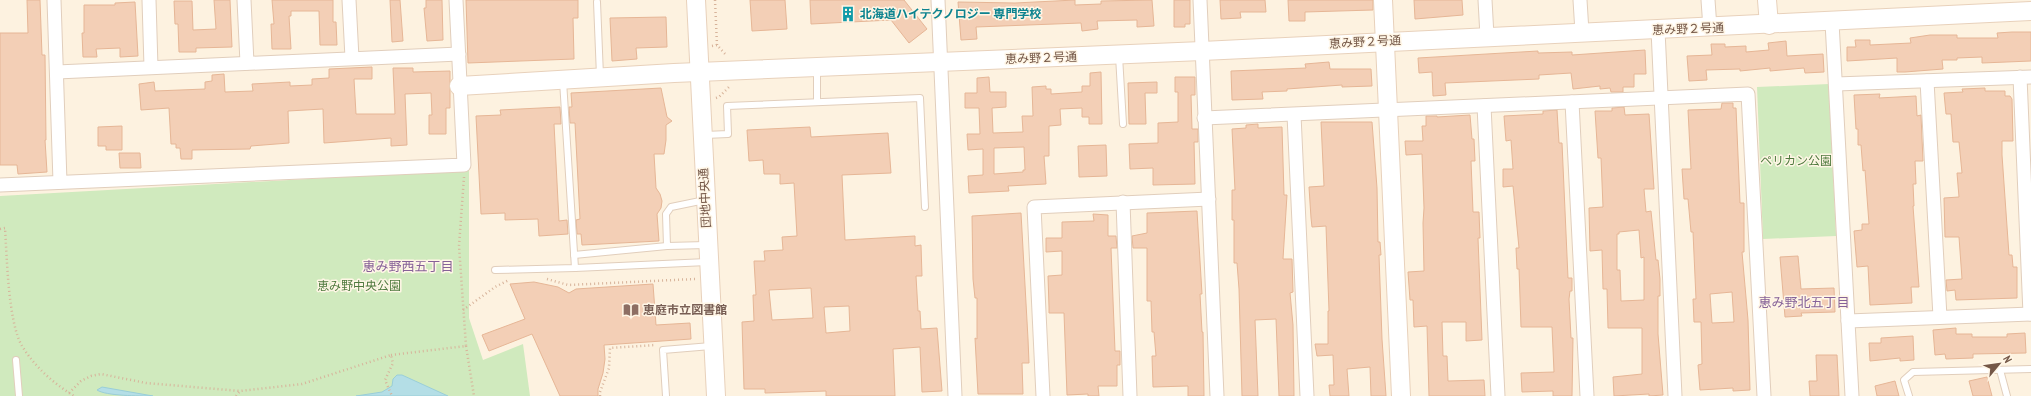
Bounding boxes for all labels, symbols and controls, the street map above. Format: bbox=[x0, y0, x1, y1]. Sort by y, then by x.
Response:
building icon: 北海道ハイテクノロジー 専門学校 bbox=[839, 5, 857, 23]
place label: 北海道ハイテクノロジー 専門学校 bbox=[860, 6, 1041, 21]
street label: 恵み野２号通 bbox=[1652, 20, 1724, 37]
street label: 恵み野２号通 bbox=[1329, 32, 1401, 51]
street label: 恵み野２号通 bbox=[1005, 49, 1077, 66]
park label: ペリカン公園 bbox=[1760, 153, 1832, 168]
street label: 団地中央通 bbox=[695, 168, 714, 228]
district label: 恵み野西五丁目 bbox=[362, 258, 454, 275]
park label: 恵み野中央公園 bbox=[317, 278, 401, 293]
district label: 恵み野北五丁目 bbox=[1758, 294, 1850, 311]
library icon: 恵庭市立図書館 bbox=[622, 301, 640, 319]
place label: 恵庭市立図書館 bbox=[643, 302, 727, 317]
north arrow bbox=[1979, 344, 2019, 384]
text: N bbox=[2000, 353, 2015, 365]

